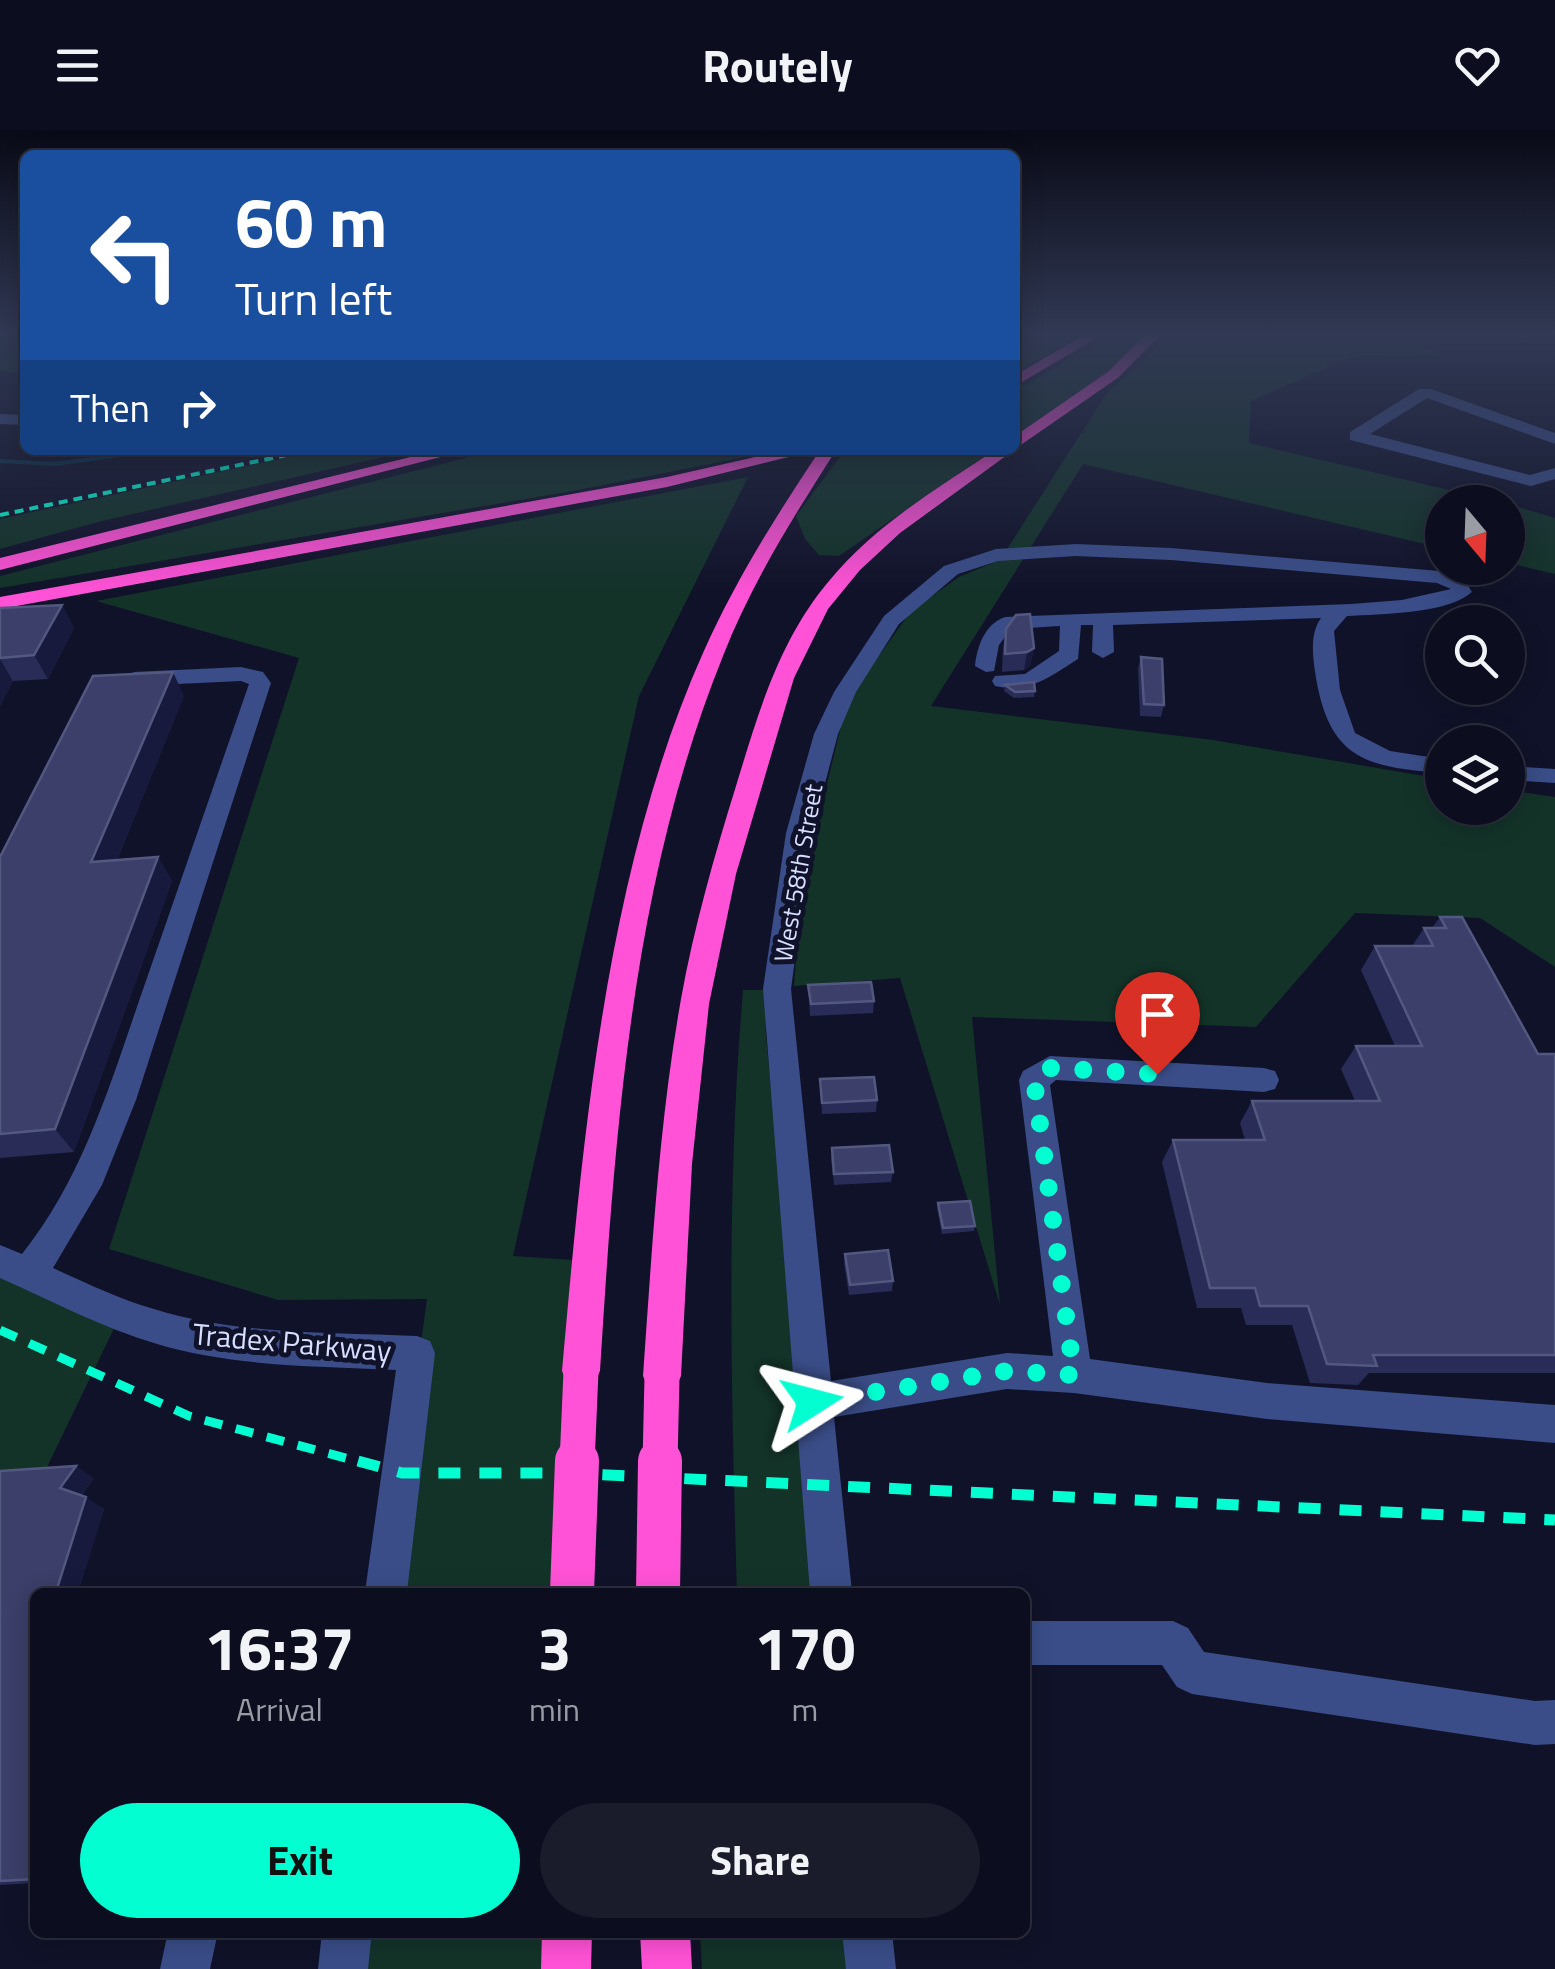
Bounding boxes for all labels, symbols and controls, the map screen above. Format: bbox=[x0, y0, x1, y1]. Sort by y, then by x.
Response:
text: Routely bbox=[702, 31, 853, 99]
icon: menu bbox=[50, 38, 105, 93]
icon: heart bbox=[1450, 38, 1505, 93]
text: 60 m bbox=[235, 168, 388, 274]
icon: left bbox=[70, 190, 200, 320]
text: Turn left bbox=[235, 264, 392, 332]
text: Then bbox=[70, 379, 150, 437]
icon: right bbox=[170, 380, 225, 435]
north arrow bbox=[1425, 485, 1525, 585]
map controls bbox=[1425, 485, 1525, 825]
button: search bbox=[1425, 605, 1525, 705]
button: layers bbox=[1425, 725, 1525, 825]
street label: West 58th Street bbox=[764, 781, 832, 965]
pin bbox=[1115, 972, 1200, 1075]
icon: arrive bbox=[1130, 987, 1185, 1042]
street label: Tradex Parkway bbox=[191, 1310, 393, 1374]
position arrow bbox=[760, 1350, 864, 1454]
text: 16:37 bbox=[205, 1602, 354, 1693]
text: 3 bbox=[538, 1602, 571, 1693]
text: 170 bbox=[755, 1602, 855, 1693]
text: Arrival bbox=[236, 1685, 323, 1733]
text: min bbox=[529, 1685, 580, 1733]
text: m bbox=[792, 1685, 818, 1733]
button: Exit bbox=[80, 1803, 520, 1918]
button: Share bbox=[540, 1803, 980, 1918]

